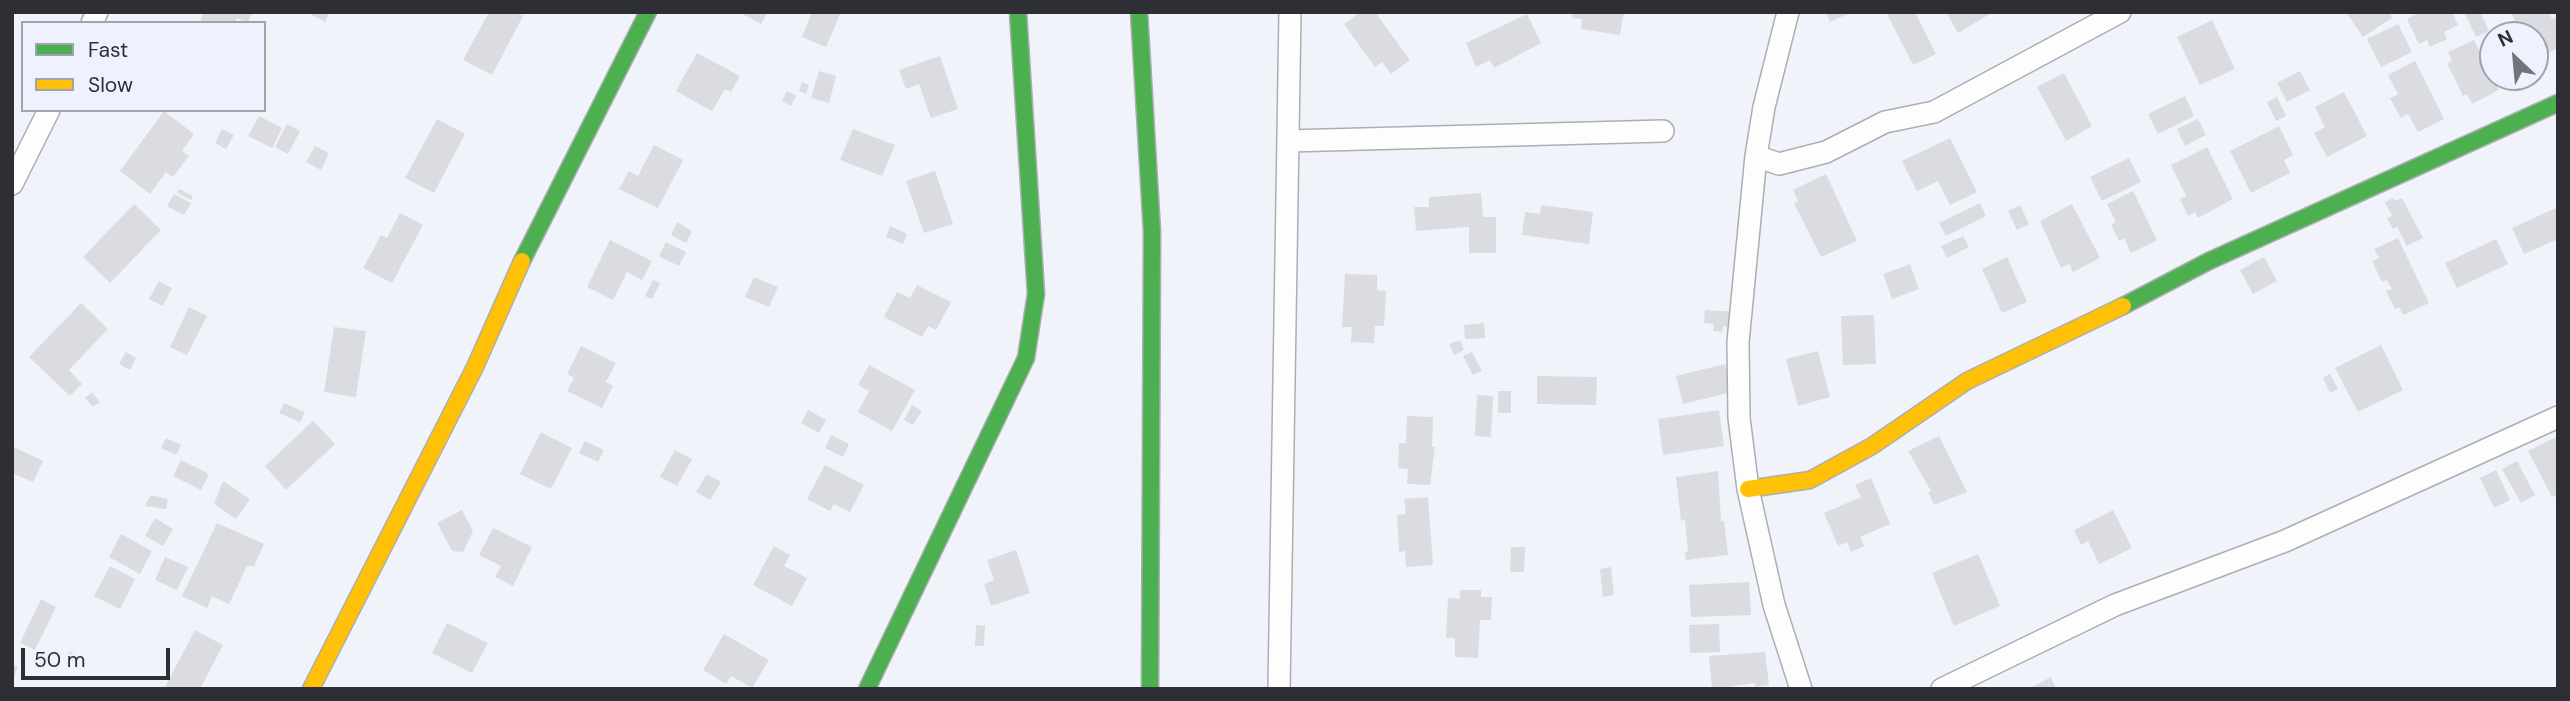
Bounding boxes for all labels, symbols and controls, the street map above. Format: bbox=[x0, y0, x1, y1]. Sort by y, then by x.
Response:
legend bbox=[21, 21, 266, 112]
north arrow bbox=[2479, 21, 2549, 91]
text: N bbox=[2494, 24, 2517, 53]
text: Fast bbox=[88, 36, 128, 64]
text: Slow bbox=[88, 71, 133, 99]
scale bar bbox=[24, 634, 173, 678]
text: 50 m bbox=[34, 646, 85, 674]

